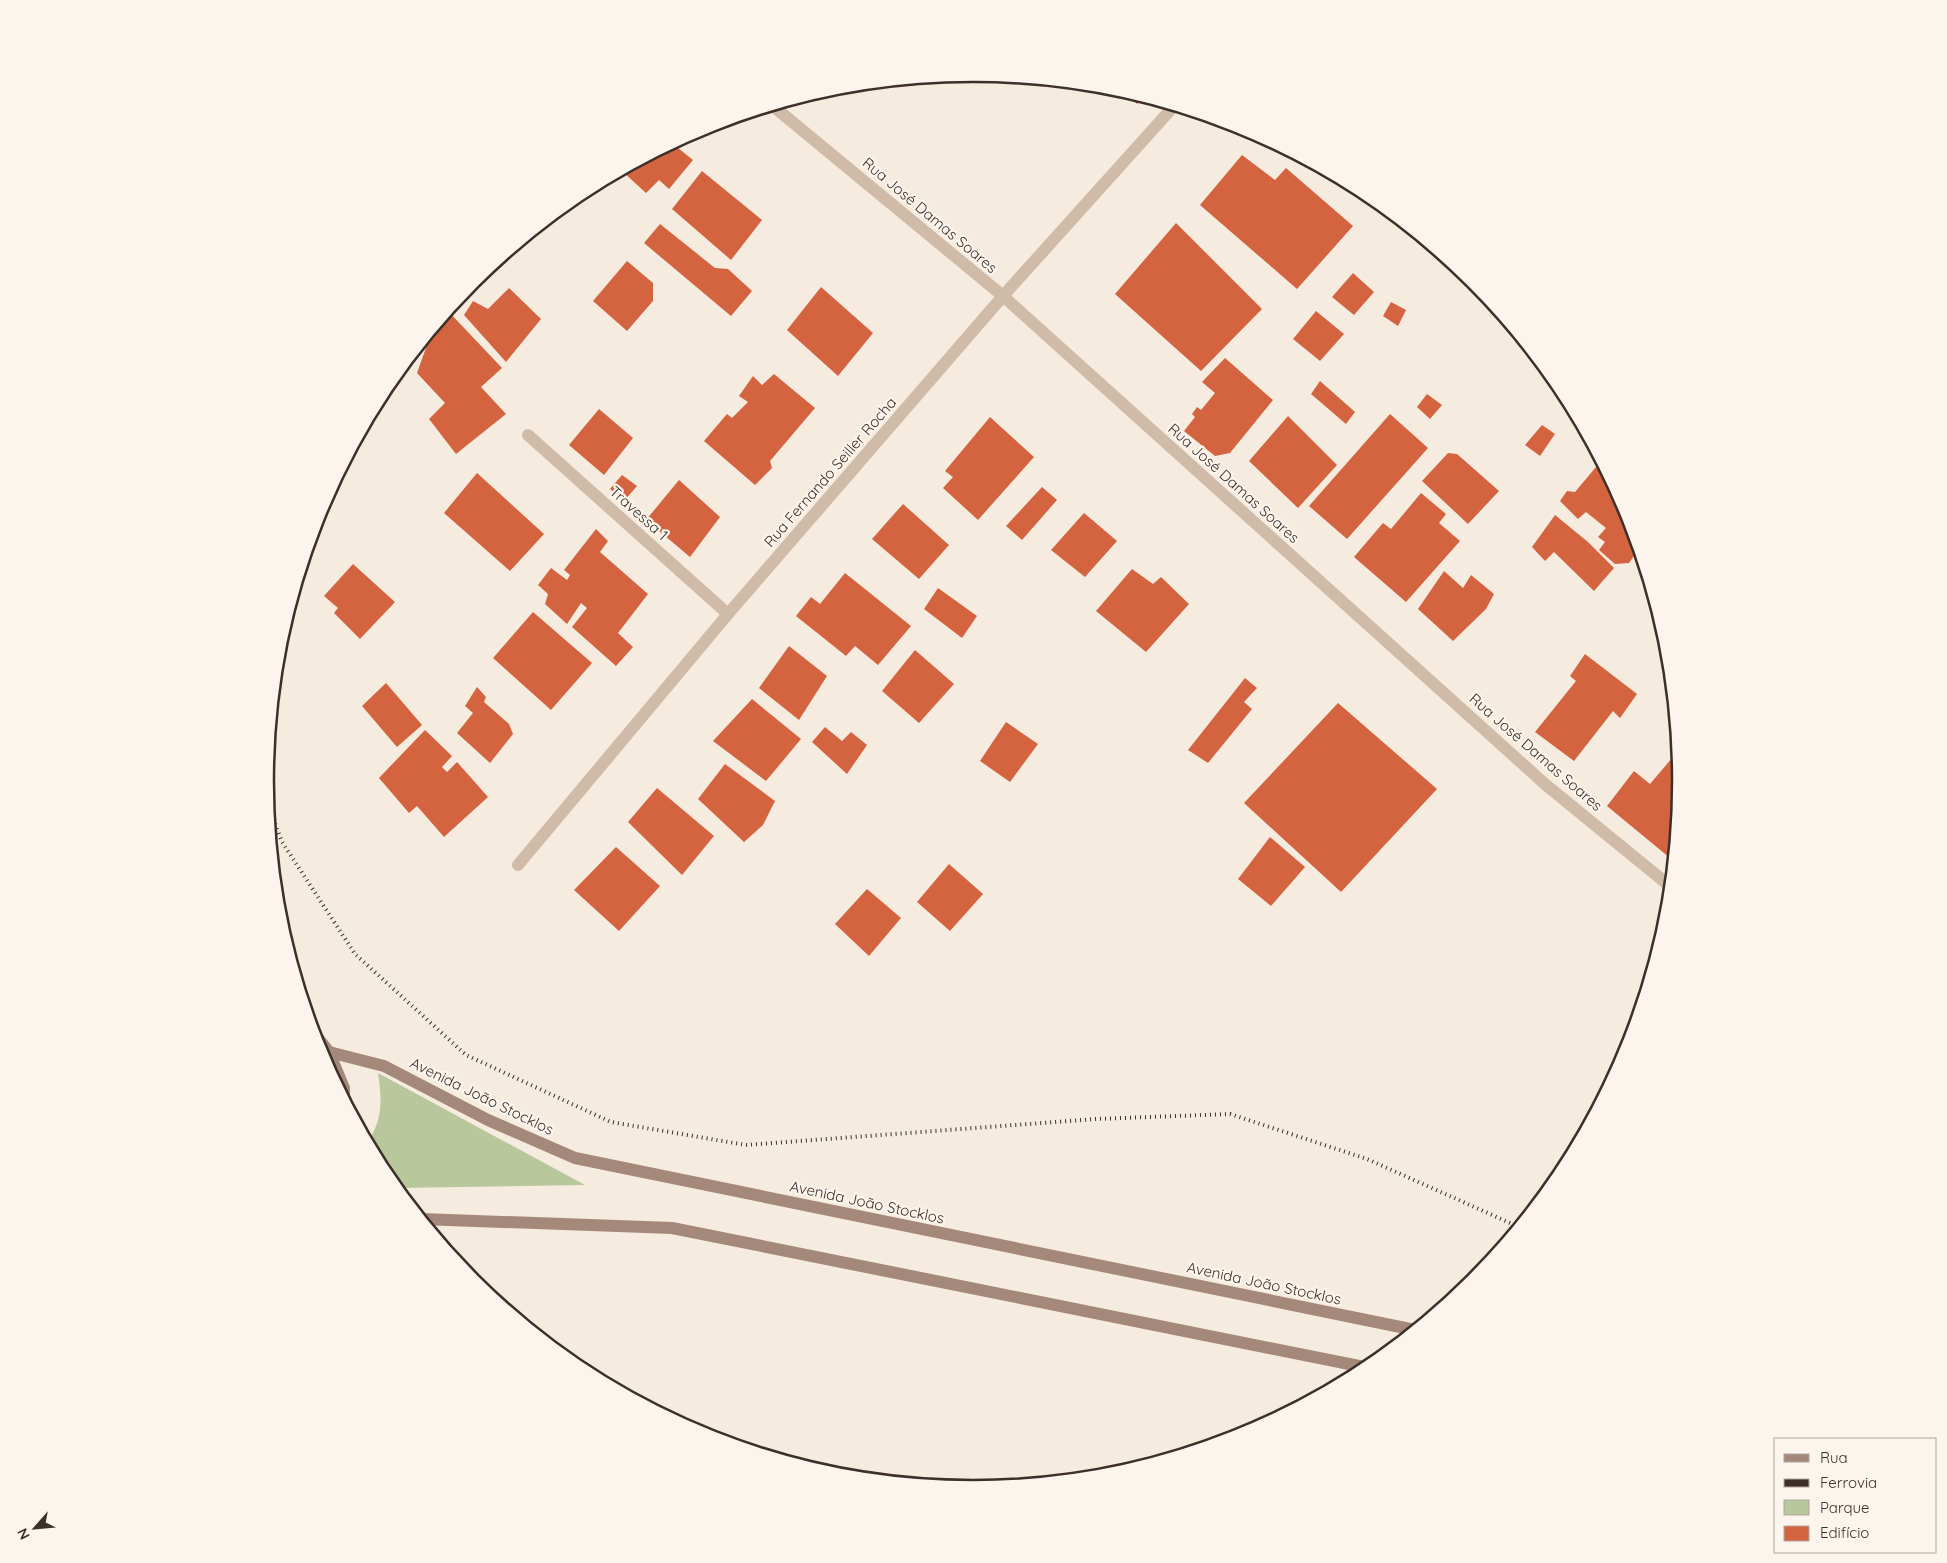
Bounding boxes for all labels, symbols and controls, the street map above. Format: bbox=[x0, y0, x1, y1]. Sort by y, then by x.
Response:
street label: Rua José Damas Soares bbox=[859, 153, 1001, 277]
street label: Rua Fernando Seiller Rocha bbox=[760, 393, 900, 551]
street label: Rua José Damas Soares bbox=[1164, 419, 1304, 547]
street label: Travessa 1 bbox=[606, 482, 672, 544]
street label: Rua José Damas Soares bbox=[1466, 689, 1606, 815]
street label: Avenida João Stocklos bbox=[407, 1053, 557, 1139]
street label: Avenida João Stocklos bbox=[788, 1176, 946, 1228]
street label: Avenida João Stocklos bbox=[1185, 1257, 1343, 1309]
legend bbox=[1774, 1438, 1937, 1553]
text: Rua bbox=[1820, 1448, 1848, 1467]
text: Ferrovia bbox=[1820, 1473, 1877, 1492]
text: Parque bbox=[1820, 1498, 1870, 1517]
north arrow bbox=[10, 1503, 60, 1553]
text: Edifício bbox=[1820, 1523, 1869, 1542]
text: N bbox=[13, 1525, 34, 1543]

